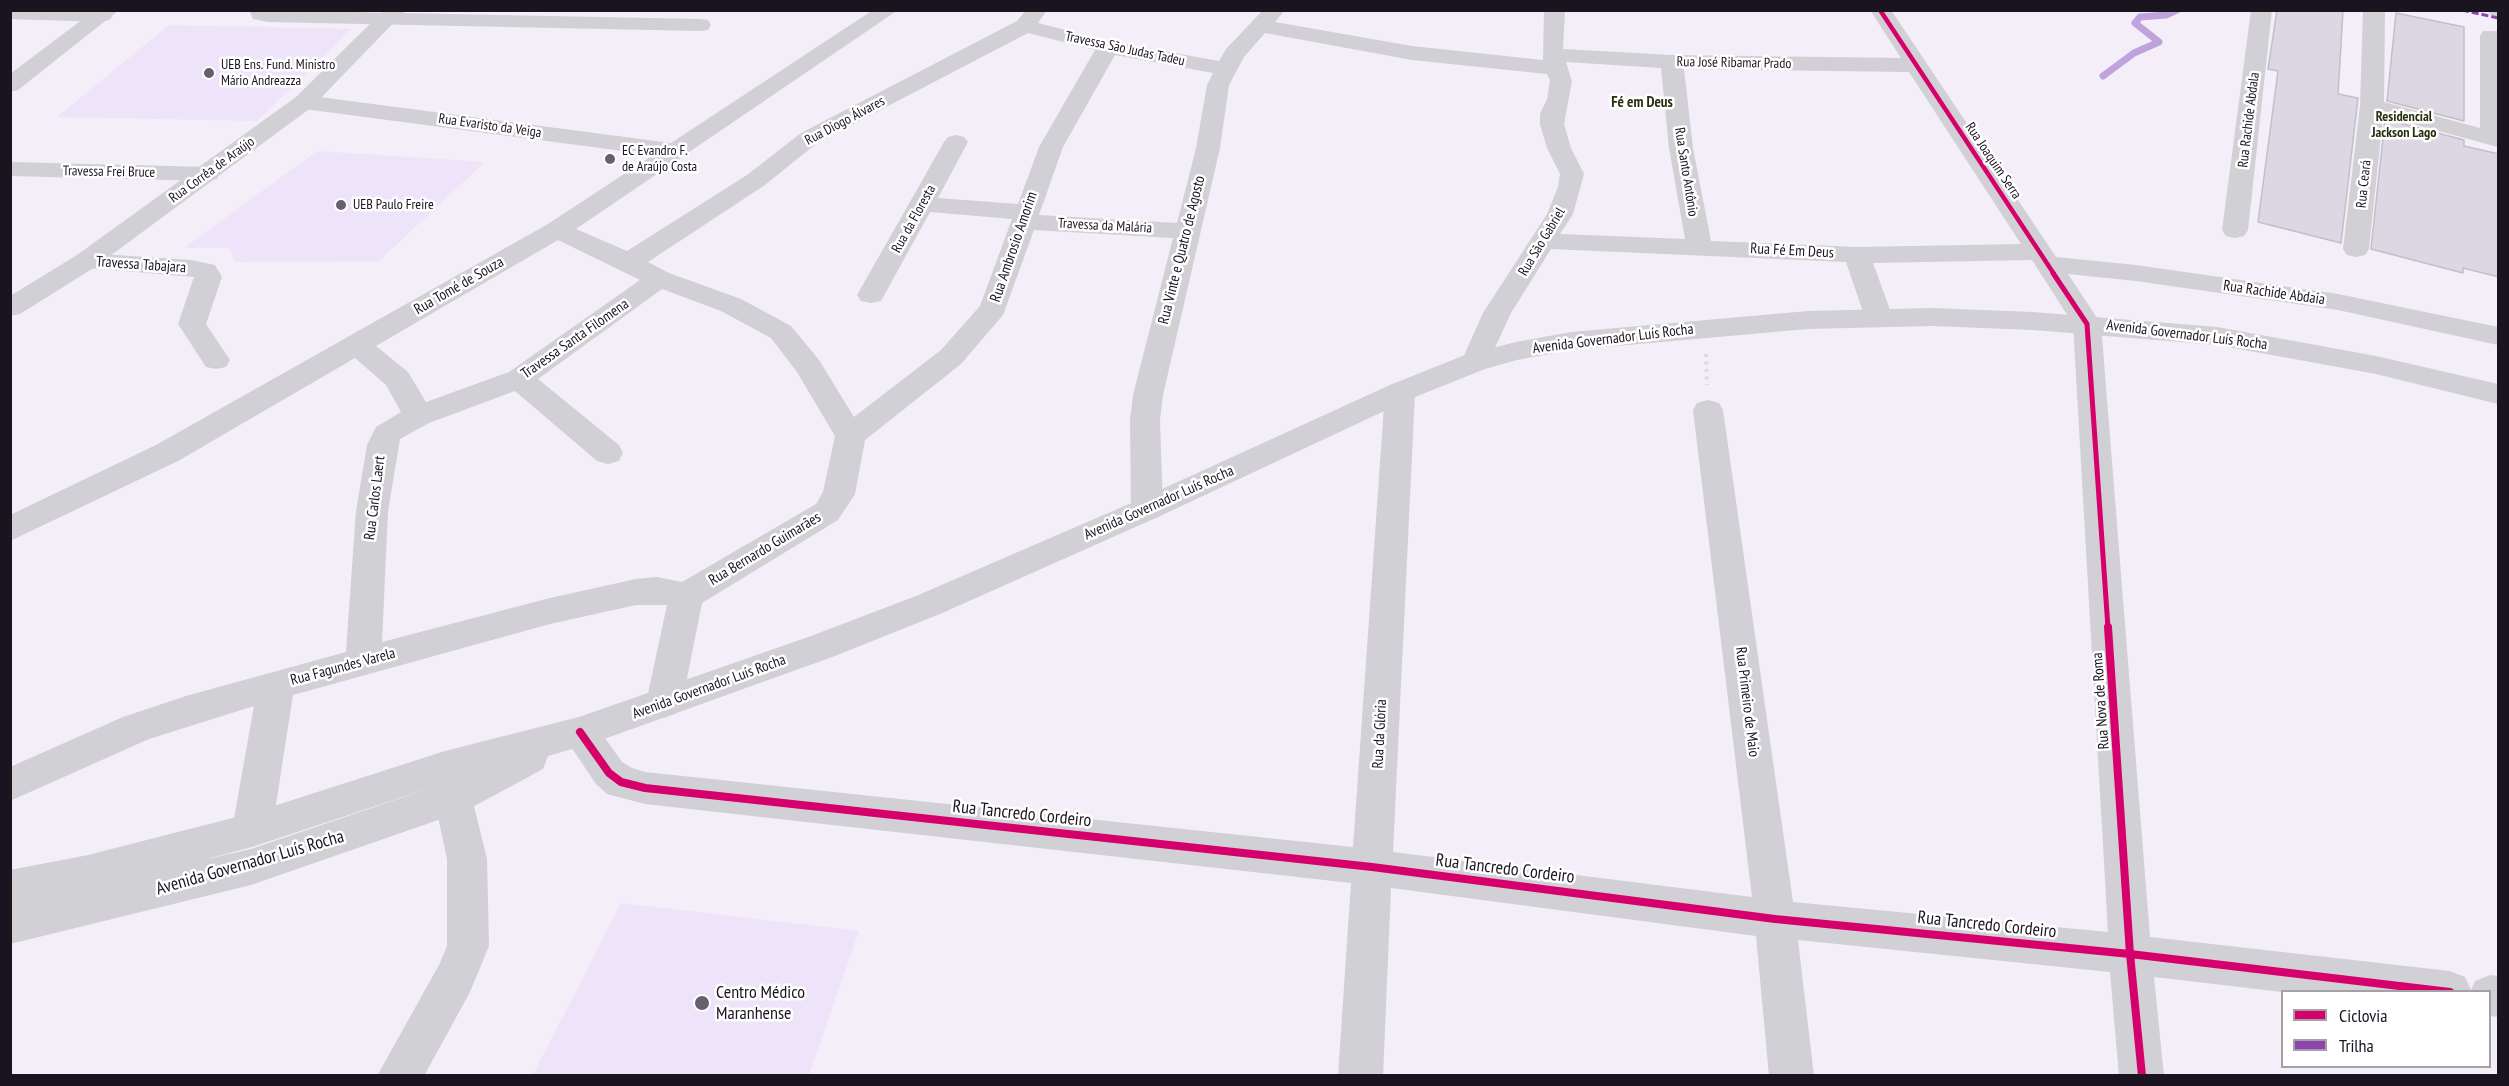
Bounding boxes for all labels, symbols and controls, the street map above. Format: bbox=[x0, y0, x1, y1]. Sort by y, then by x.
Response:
street label: Travessa São Judas Tadeu bbox=[1064, 28, 1186, 70]
street label: Rua José Ribamar Prado bbox=[1677, 54, 1791, 72]
place label: UEB Ens. Fund. Ministro Mário Andreazza bbox=[221, 57, 335, 90]
marker: UEB Ens. Fund. Ministro Mário Andreazza bbox=[202, 66, 216, 80]
street label: Rua Rachide Abdala bbox=[2235, 71, 2263, 169]
street label: Rua Diogo Álvares bbox=[802, 93, 888, 149]
district label: Fé em Deus bbox=[1611, 94, 1673, 112]
district label: Residencial Jackson Lago bbox=[2372, 109, 2436, 142]
street label: Rua Evaristo da Veiga bbox=[438, 110, 542, 142]
street label: Rua Joaquim Serra bbox=[1961, 120, 2025, 202]
street label: Rua Santo Antônio bbox=[1671, 126, 1701, 218]
street label: Rua Corrêa de Araújo bbox=[166, 133, 258, 207]
place label: EC Evandro F. de Araújo Costa bbox=[622, 143, 697, 176]
marker: EC Evandro F. de Araújo Costa bbox=[603, 152, 617, 166]
street label: Rua Ceará bbox=[2353, 159, 2375, 209]
street label: Travessa Frei Bruce bbox=[63, 163, 155, 181]
street label: Rua Vinte e Quatro de Agosto bbox=[1155, 174, 1209, 326]
street label: Rua da Floresta bbox=[889, 182, 939, 256]
street label: Rua Ambrosio Amorim bbox=[987, 190, 1041, 304]
place label: UEB Paulo Freire bbox=[353, 197, 434, 213]
marker: UEB Paulo Freire bbox=[334, 198, 348, 212]
street label: Rua São Gabriel bbox=[1515, 205, 1569, 279]
street label: Travessa da Malária bbox=[1058, 215, 1152, 237]
street label: Rua Fé Em Deus bbox=[1750, 240, 1834, 262]
street label: Travessa Tabajara bbox=[95, 253, 187, 277]
street label: Rua Tomé de Souza bbox=[411, 253, 507, 319]
street label: Rua Rachide Abdaia bbox=[2222, 277, 2326, 309]
street label: Travessa Santa Filomena bbox=[518, 295, 632, 383]
street label: Avenida Governador Luís Rocha bbox=[2106, 316, 2268, 354]
street label: Avenida Governador Luís Rocha bbox=[1532, 320, 1694, 358]
street label: Rua Carlos Laert bbox=[361, 455, 389, 541]
street label: Avenida Governador Luís Rocha bbox=[1081, 462, 1237, 544]
street label: Rua Bernardo Guimarães bbox=[706, 508, 824, 590]
street label: Rua Fagundes Varela bbox=[289, 644, 397, 690]
street label: Rua Primeiro de Maio bbox=[1731, 646, 1763, 758]
street label: Avenida Governador Luís Rocha bbox=[630, 651, 788, 723]
street label: Rua Nova de Roma bbox=[2089, 652, 2113, 750]
street label: Rua da Glória bbox=[1369, 699, 1391, 769]
street label: Rua Tancredo Cordeiro bbox=[951, 796, 1093, 832]
street label: Avenida Governador Luís Rocha bbox=[154, 826, 346, 900]
street label: Rua Tancredo Cordeiro bbox=[1434, 850, 1576, 888]
street label: Rua Tancredo Cordeiro bbox=[1916, 907, 2058, 943]
place label: Centro Médico Maranhense bbox=[716, 982, 805, 1024]
legend bbox=[2281, 990, 2491, 1068]
marker: Centro Médico Maranhense bbox=[693, 994, 711, 1012]
text: Ciclovia bbox=[2339, 1004, 2387, 1027]
text: Trilha bbox=[2339, 1034, 2374, 1057]

